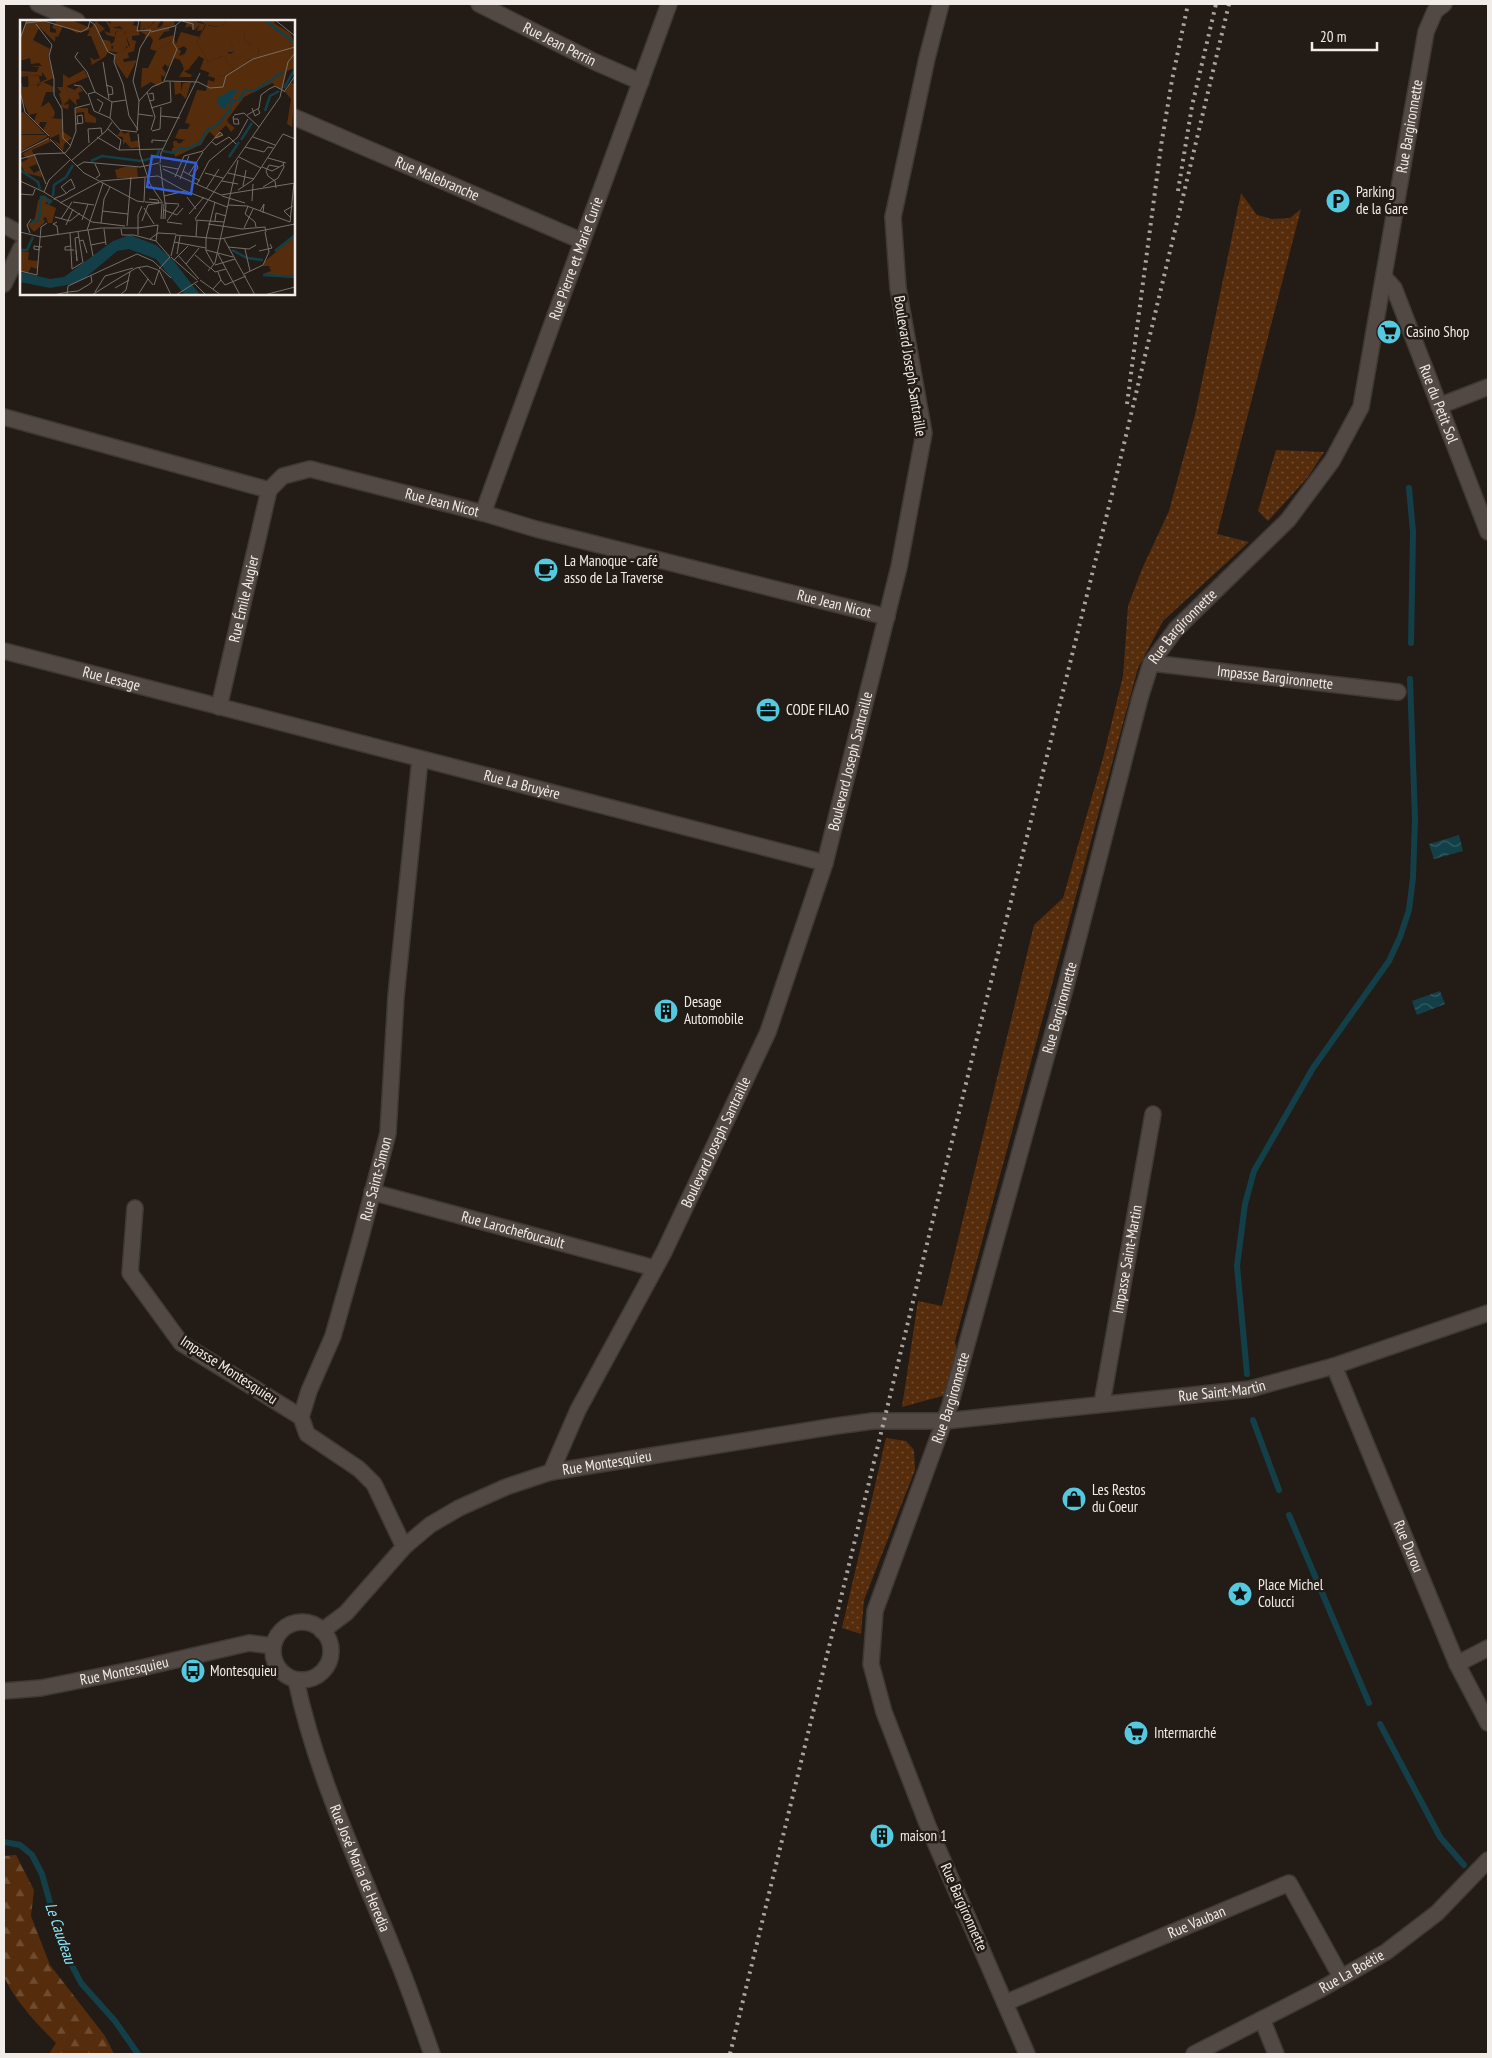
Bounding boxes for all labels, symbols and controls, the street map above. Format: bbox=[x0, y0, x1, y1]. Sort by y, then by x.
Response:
street label: Rue Jean Perrin bbox=[520, 18, 599, 70]
inset map bbox=[20, 20, 295, 295]
scale bar bbox=[1312, 20, 1377, 52]
text: 20 m bbox=[1320, 27, 1346, 46]
street label: Rue Bargironnette bbox=[1392, 78, 1427, 174]
street label: Rue Malebranche bbox=[392, 152, 482, 205]
place label: Parking de la Gare bbox=[1356, 182, 1408, 218]
parking icon: Parking de la Gare bbox=[1325, 188, 1351, 214]
street label: Rue Pierre et Marie Curie bbox=[544, 194, 607, 322]
street label: Boulevard Joseph Santraille bbox=[890, 294, 931, 438]
supermarket icon: Casino Shop bbox=[1376, 319, 1402, 345]
place label: Casino Shop bbox=[1406, 322, 1469, 341]
street label: Rue du Petit Sol bbox=[1415, 362, 1463, 446]
street label: Rue Jean Nicot bbox=[403, 484, 481, 521]
place label: La Manoque - café asso de La Traverse bbox=[564, 551, 663, 587]
street label: Rue Émile Augier bbox=[224, 552, 263, 644]
cafe icon: La Manoque - café asso de La Traverse bbox=[533, 557, 559, 583]
street label: Rue Jean Nicot bbox=[795, 585, 873, 622]
street label: Rue Bargironnette bbox=[1144, 585, 1221, 667]
street label: Impasse Bargironnette bbox=[1216, 661, 1334, 693]
street label: Rue Lesage bbox=[81, 662, 142, 695]
street label: Boulevard Joseph Santraille bbox=[823, 690, 876, 833]
office icon: CODE FILAO bbox=[755, 697, 781, 723]
place label: CODE FILAO bbox=[786, 700, 849, 719]
street label: Rue La Bruyère bbox=[482, 765, 562, 803]
street label: Rue Bargironnette bbox=[1038, 960, 1081, 1056]
place label: Desage Automobile bbox=[684, 992, 744, 1028]
building icon: Desage Automobile bbox=[653, 998, 679, 1024]
street label: Boulevard Joseph Santraille bbox=[676, 1073, 755, 1211]
street label: Rue Saint-Simon bbox=[356, 1135, 396, 1223]
street label: Impasse Saint-Martin bbox=[1108, 1203, 1146, 1315]
street label: Rue Larochefoucault bbox=[459, 1207, 567, 1252]
street label: Impasse Montesquieu bbox=[177, 1331, 281, 1408]
street label: Rue Bargironnette bbox=[927, 1350, 973, 1446]
street label: Rue Saint-Martin bbox=[1177, 1375, 1267, 1405]
street label: Rue Montesquieu bbox=[561, 1446, 653, 1479]
place label: Les Restos du Coeur bbox=[1092, 1480, 1145, 1516]
shop icon: Les Restos du Coeur bbox=[1061, 1486, 1087, 1512]
street label: Rue Durou bbox=[1390, 1517, 1428, 1575]
place label: Place Michel Colucci bbox=[1258, 1575, 1324, 1611]
place icon: Place Michel Colucci bbox=[1227, 1581, 1253, 1607]
street label: Rue Montesquieu bbox=[78, 1652, 170, 1689]
bus stop icon: Montesquieu bbox=[180, 1658, 206, 1684]
place label: Montesquieu bbox=[210, 1661, 277, 1680]
supermarket icon: Intermarché bbox=[1123, 1720, 1149, 1746]
place label: Intermarché bbox=[1154, 1723, 1216, 1742]
street label: Rue José Maria de Heredia bbox=[326, 1802, 395, 1935]
building icon: maison 1 bbox=[869, 1823, 895, 1849]
place label: maison 1 bbox=[900, 1826, 947, 1845]
street label: Rue Bargironnette bbox=[937, 1860, 992, 1954]
water label: Le Caudeau bbox=[41, 1900, 81, 1967]
street label: Rue Vauban bbox=[1165, 1901, 1228, 1942]
street label: Rue La Boétie bbox=[1316, 1945, 1387, 1997]

